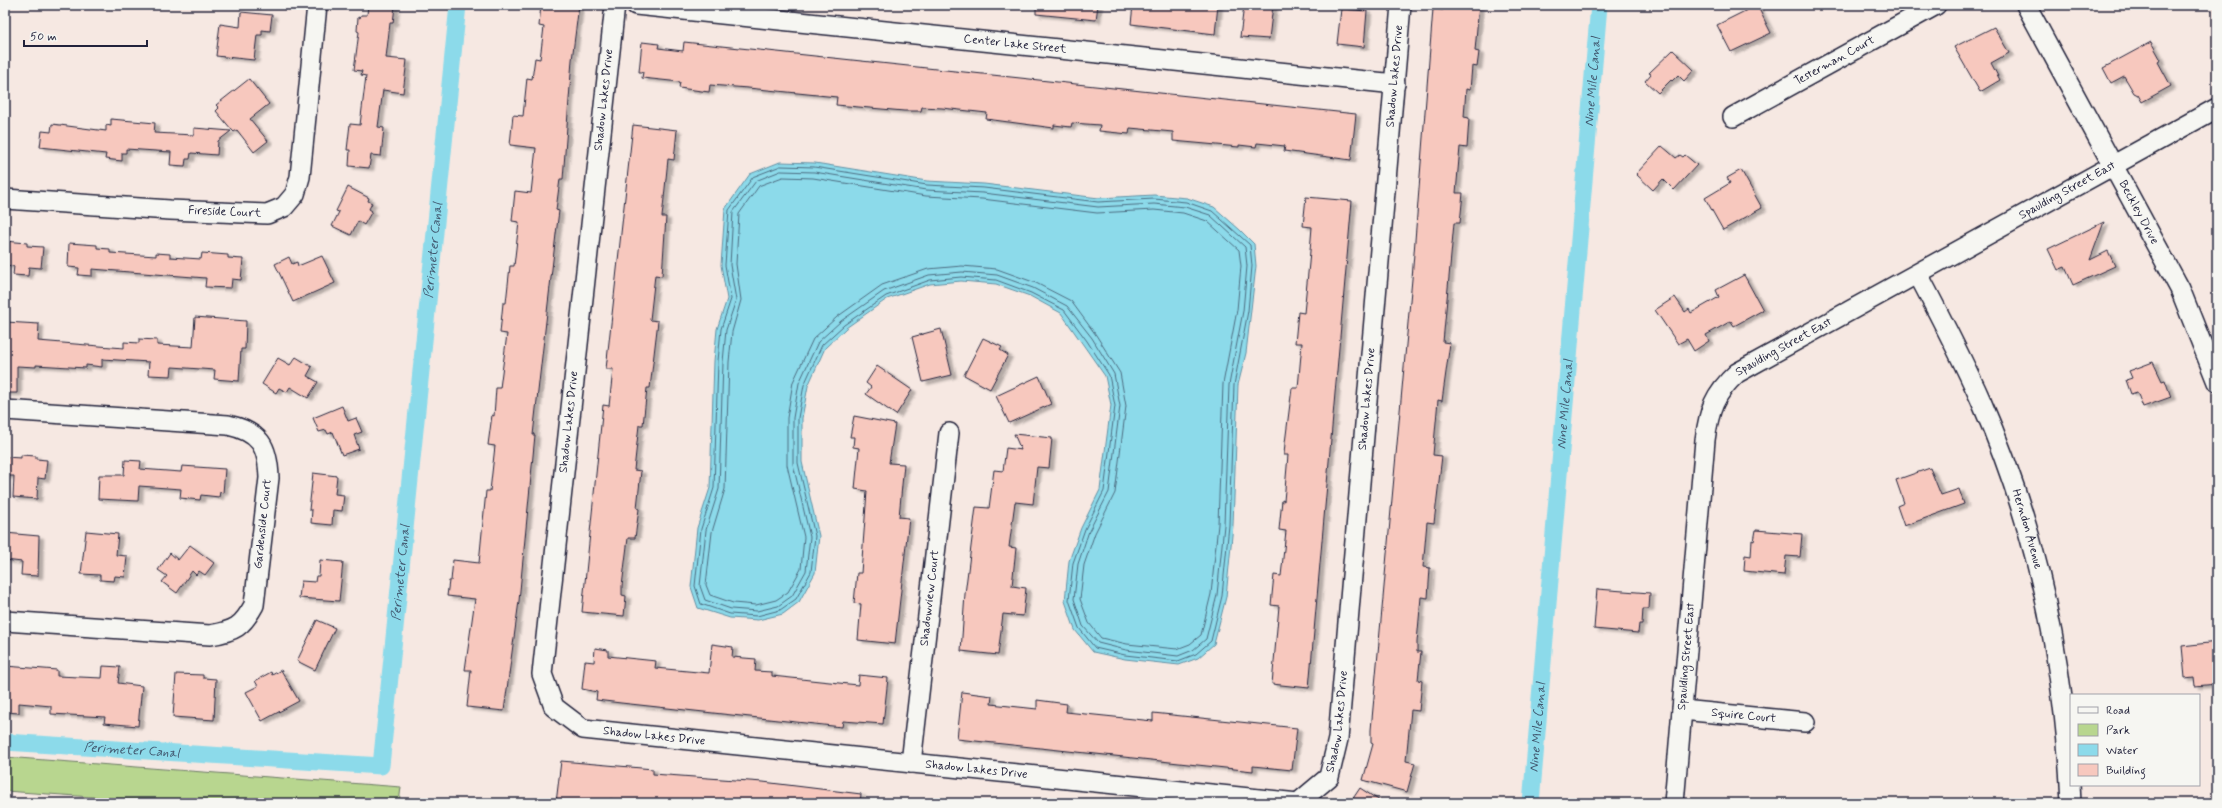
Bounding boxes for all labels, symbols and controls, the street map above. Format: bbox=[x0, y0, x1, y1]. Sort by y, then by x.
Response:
scale bar bbox=[24, 22, 147, 48]
street label: Shadow Lakes Drive bbox=[1383, 24, 1407, 128]
text: 50 m bbox=[30, 29, 57, 45]
street label: Center Lake Street bbox=[963, 31, 1067, 58]
street label: Testerman Court bbox=[1792, 32, 1878, 90]
water label: Nine Mile Canal bbox=[1580, 35, 1605, 127]
street label: Shadow Lakes Drive bbox=[591, 48, 617, 152]
street label: Spaulding Street East bbox=[2016, 157, 2119, 224]
street label: Beckley Drive bbox=[2115, 178, 2162, 247]
water label: Perimeter Canal bbox=[420, 200, 447, 299]
street label: Fireside Court bbox=[188, 203, 261, 222]
street label: Spaulding Street East bbox=[1733, 314, 1835, 380]
street label: Shadow Lakes Drive bbox=[1355, 347, 1380, 451]
water label: Nine Mile Canal bbox=[1553, 358, 1577, 450]
street label: Shadow Lakes Drive bbox=[556, 370, 582, 474]
street label: Gardenside Court bbox=[250, 478, 276, 570]
street label: Herndon Avenue bbox=[2007, 487, 2046, 571]
water label: Perimeter Canal bbox=[387, 522, 414, 621]
street label: Shadowview Court bbox=[917, 549, 944, 647]
street label: Spaulding Street East bbox=[1674, 601, 1699, 711]
street label: Shadow Lakes Drive bbox=[1322, 670, 1352, 774]
water label: Nine Mile Canal bbox=[1525, 681, 1550, 773]
legend bbox=[2070, 694, 2200, 786]
text: Road bbox=[2106, 703, 2130, 719]
street label: Squire Court bbox=[1711, 705, 1777, 727]
street label: Shadow Lakes Drive bbox=[602, 723, 706, 750]
text: Park bbox=[2106, 723, 2130, 739]
water label: Perimeter Canal bbox=[83, 739, 182, 762]
text: Water bbox=[2106, 743, 2138, 759]
street label: Shadow Lakes Drive bbox=[924, 756, 1028, 783]
text: Building bbox=[2106, 763, 2146, 780]

